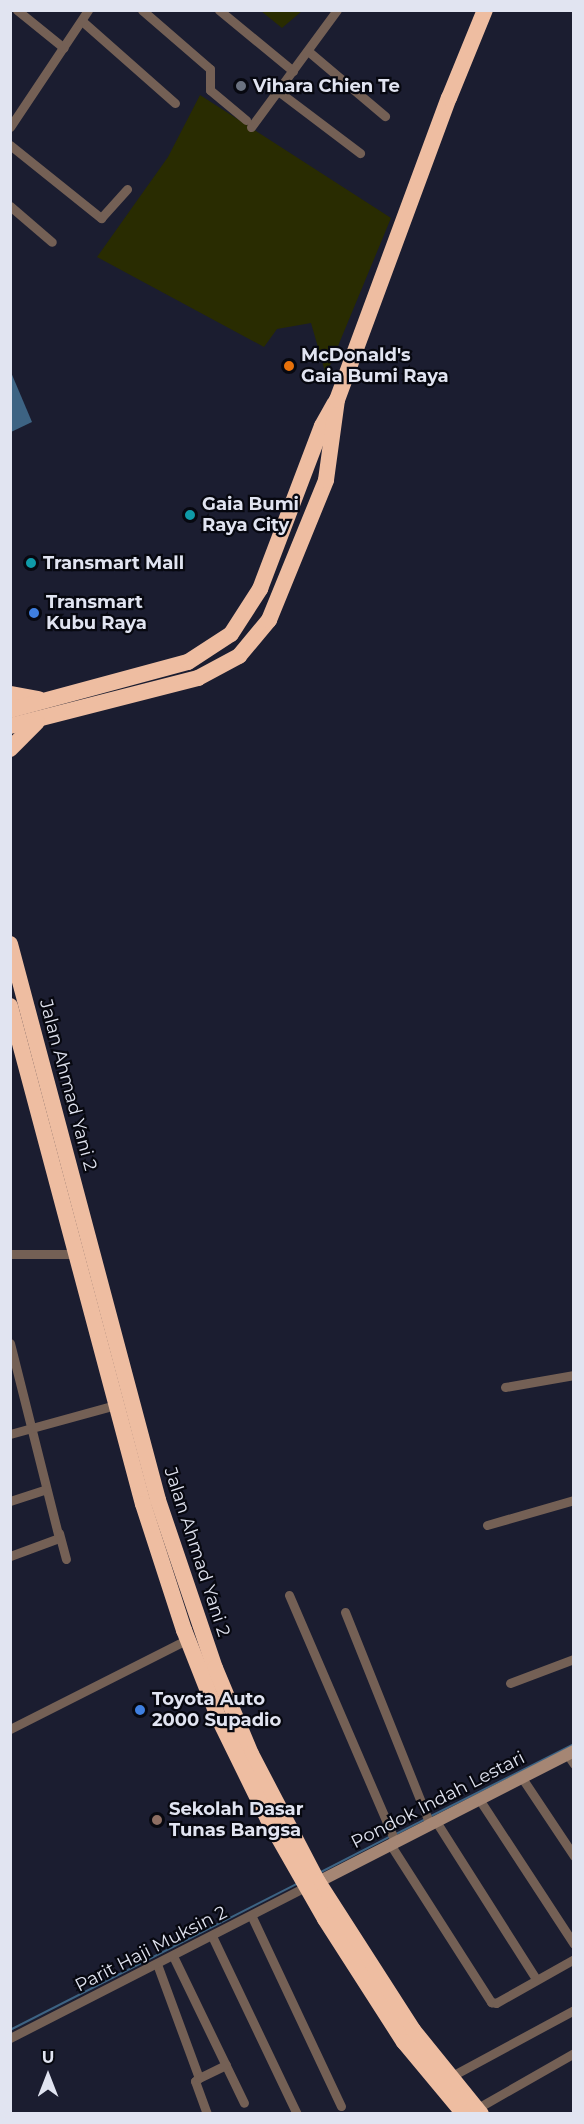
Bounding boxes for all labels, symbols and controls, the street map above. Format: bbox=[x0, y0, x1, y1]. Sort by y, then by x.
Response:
place label: Vihara Chien Te bbox=[253, 75, 400, 97]
marker: Vihara Chien Te bbox=[234, 79, 248, 93]
place label: McDonald's Gaia Bumi Raya bbox=[301, 345, 449, 388]
marker: McDonald's Gaia Bumi Raya bbox=[282, 359, 296, 373]
place label: Gaia Bumi Raya City bbox=[202, 494, 299, 536]
marker: Gaia Bumi Raya City bbox=[183, 508, 197, 522]
place label: Transmart Mall bbox=[43, 552, 184, 574]
marker: Transmart Mall bbox=[24, 556, 38, 570]
place label: Transmart Kubu Raya bbox=[46, 592, 147, 634]
marker: Transmart Kubu Raya bbox=[27, 606, 41, 620]
street label: Jalan Ahmad Yani 2 bbox=[35, 997, 101, 1173]
street label: Jalan Ahmad Yani 2 bbox=[159, 1465, 235, 1639]
place label: Toyota Auto 2000 Supadio bbox=[152, 1689, 281, 1732]
marker: Toyota Auto 2000 Supadio bbox=[133, 1703, 147, 1717]
street label: Pondok Indah Lestari bbox=[348, 1747, 528, 1853]
place label: Sekolah Dasar Tunas Bangsa bbox=[169, 1799, 303, 1842]
marker: Sekolah Dasar Tunas Bangsa bbox=[150, 1813, 164, 1827]
street label: Parit Haji Muksin 2 bbox=[72, 1901, 230, 1997]
north arrow bbox=[18, 2046, 78, 2106]
text: U bbox=[42, 2048, 54, 2067]

